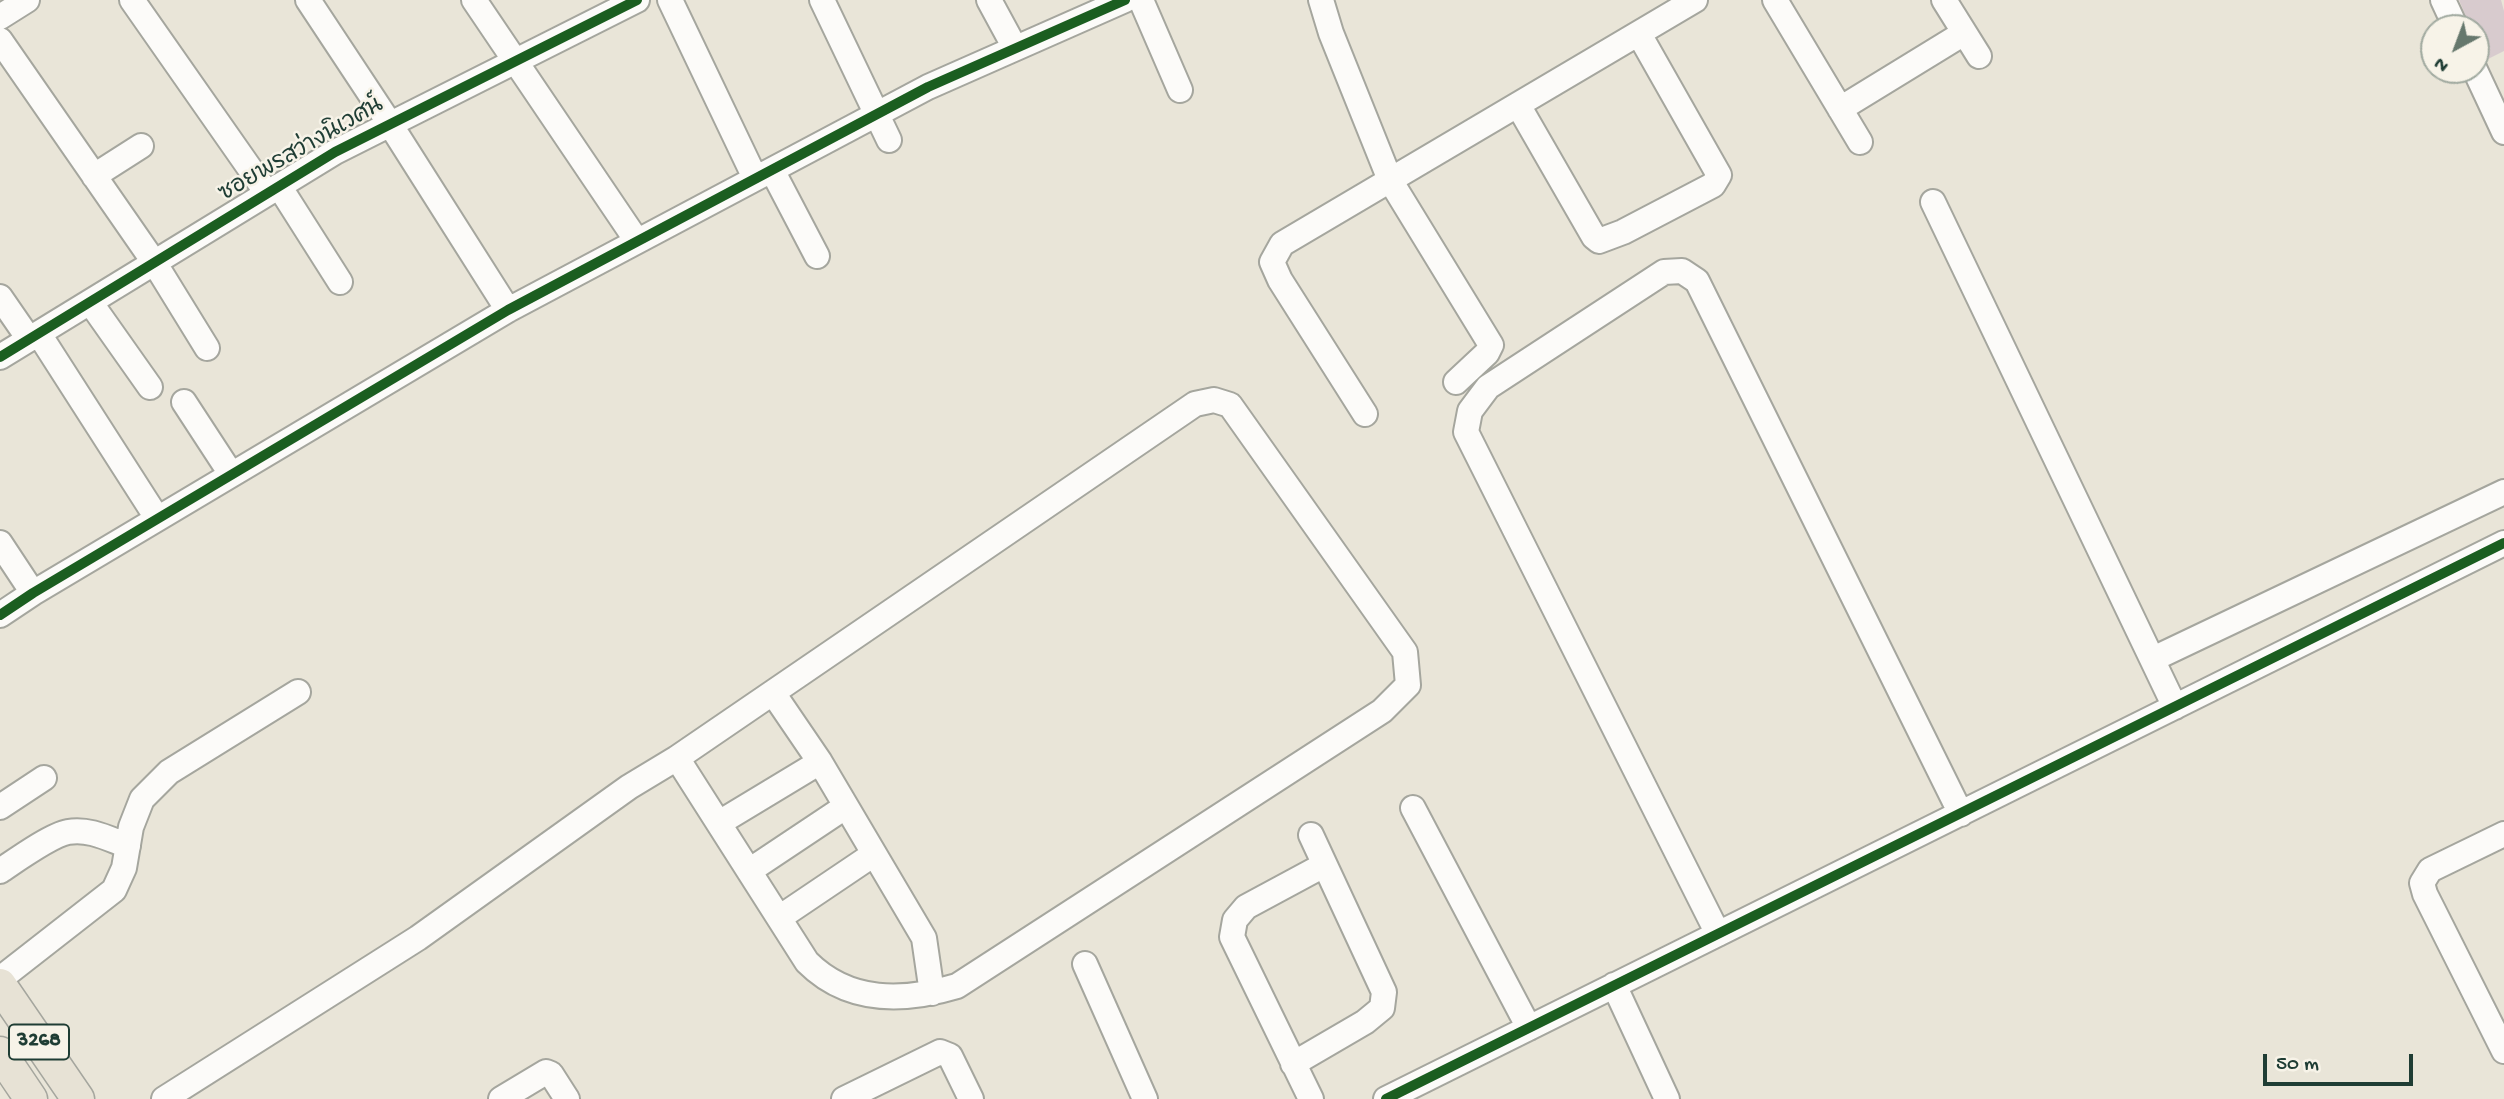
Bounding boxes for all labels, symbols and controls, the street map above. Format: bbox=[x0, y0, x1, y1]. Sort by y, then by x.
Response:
north arrow bbox=[2420, 14, 2490, 84]
text: N bbox=[2430, 51, 2454, 76]
street label: ซอยพรสว่างนิเวศน์ bbox=[215, 93, 389, 209]
road number: 3268 bbox=[9, 1024, 69, 1060]
scale bar bbox=[2266, 1040, 2416, 1084]
text: 50 m bbox=[2276, 1053, 2319, 1078]

